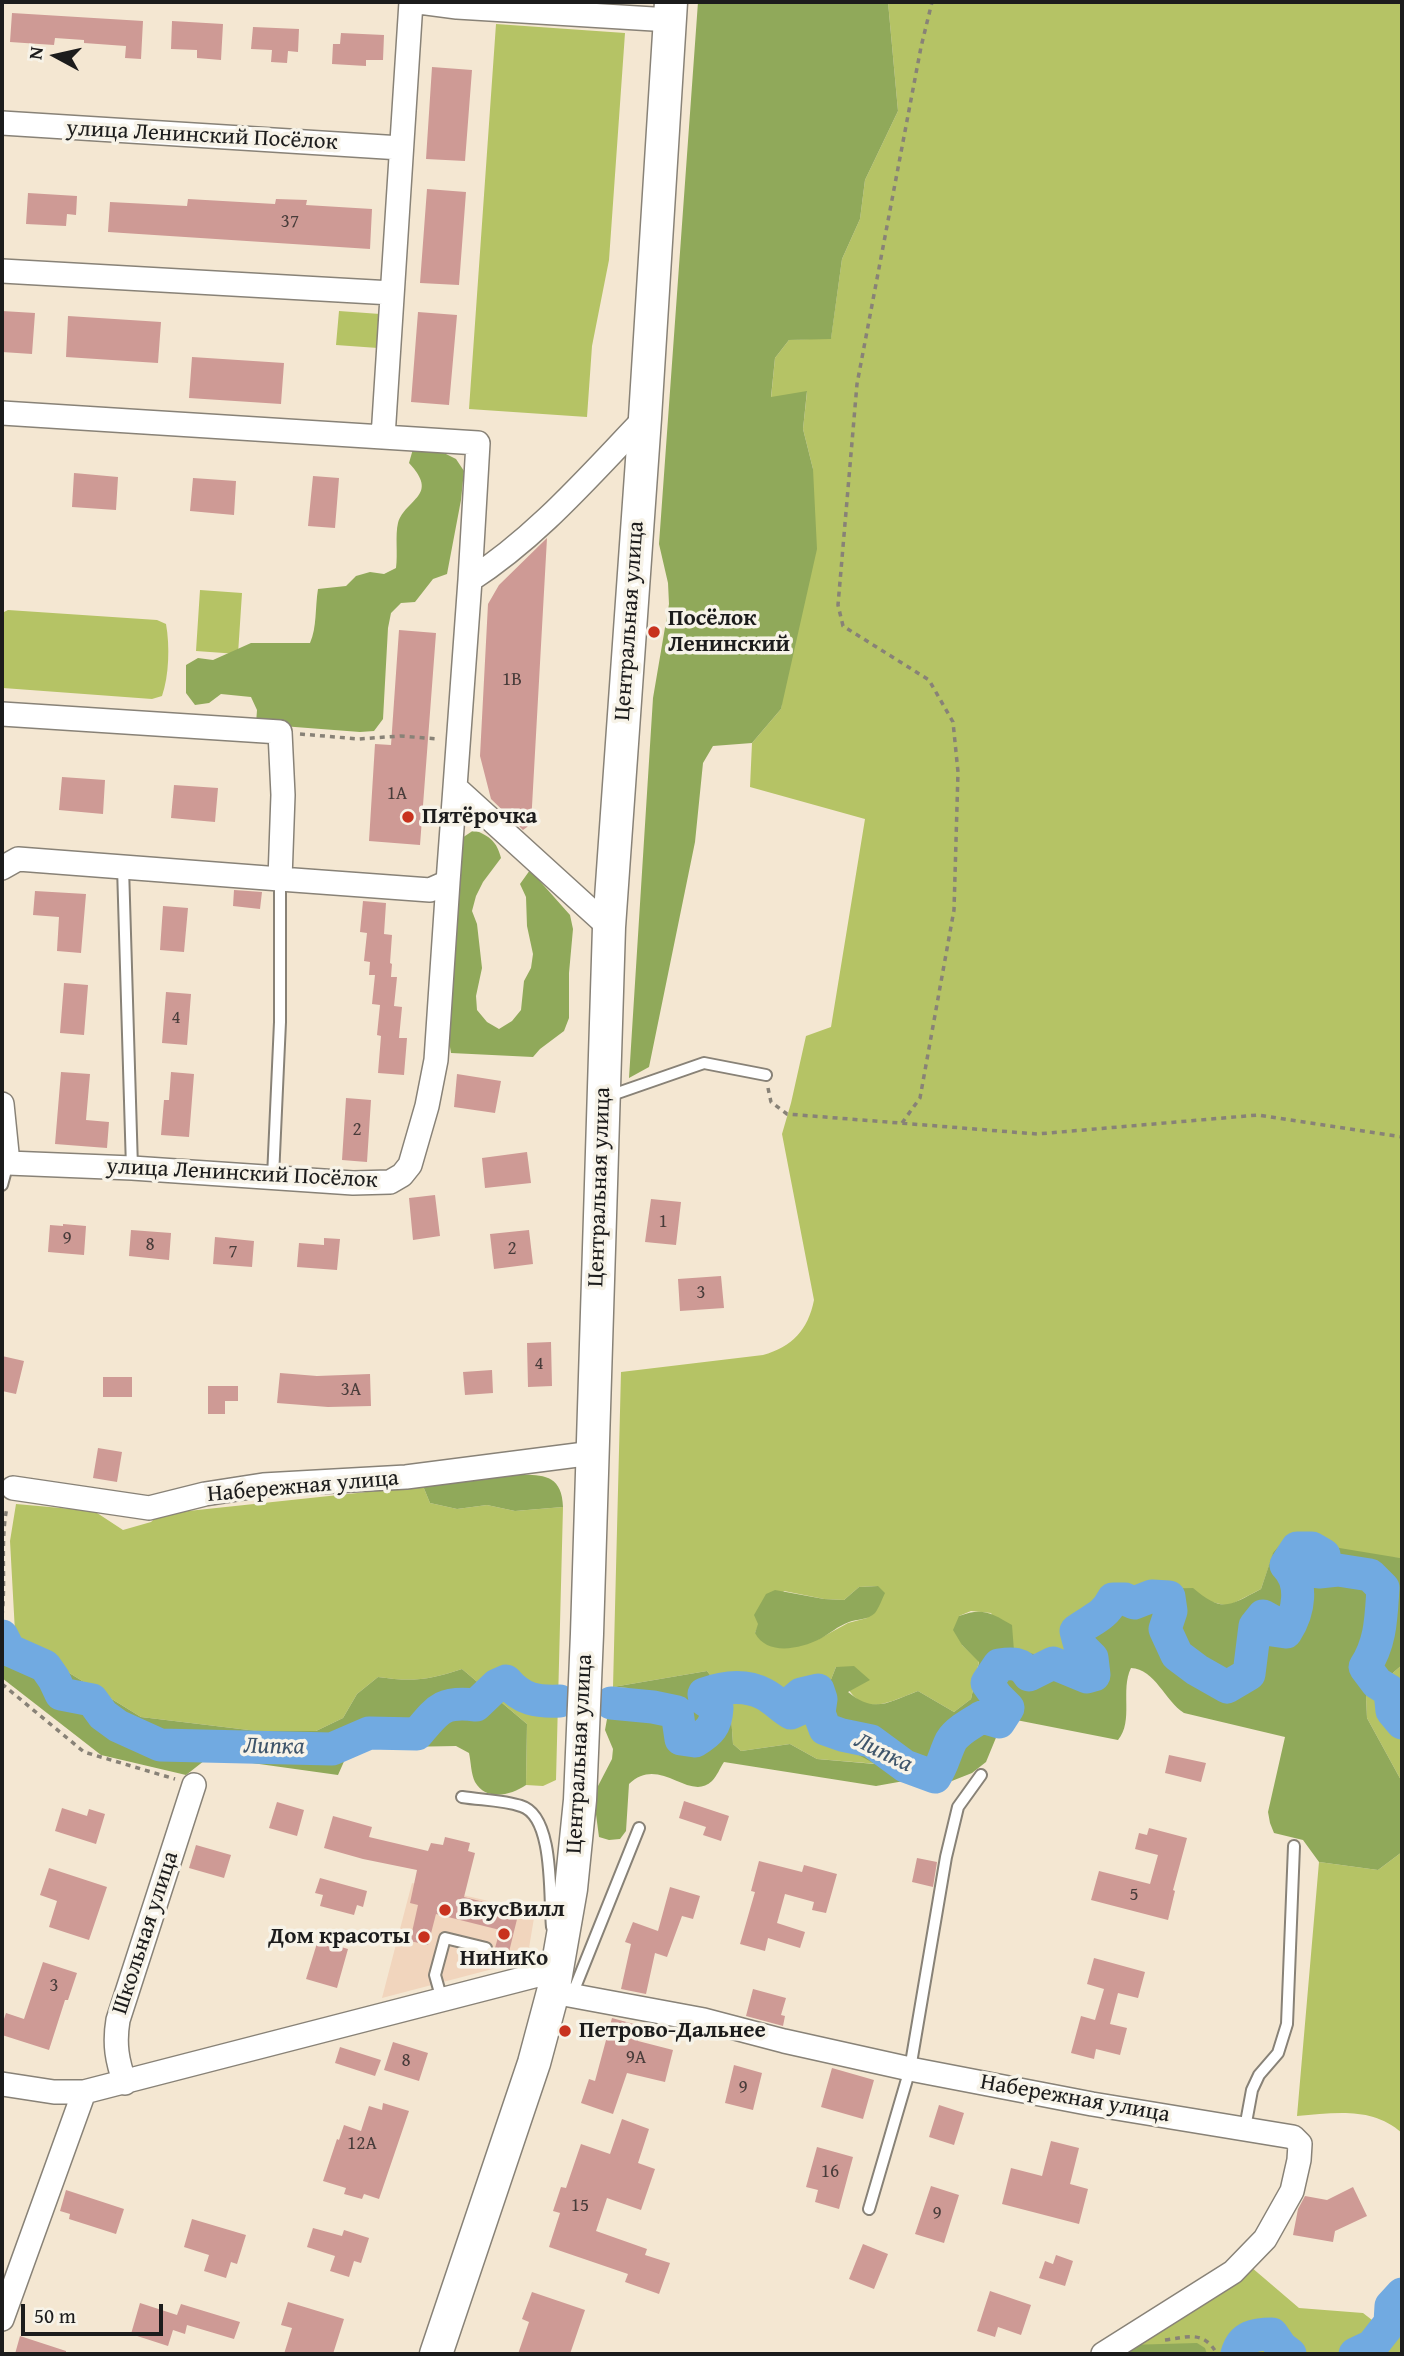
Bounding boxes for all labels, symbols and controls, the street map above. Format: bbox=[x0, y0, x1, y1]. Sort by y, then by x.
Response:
north arrow bbox=[21, 21, 91, 91]
text: N bbox=[20, 45, 50, 61]
street label: улица Ленинский Посёлок bbox=[66, 115, 338, 157]
house number: 37 bbox=[281, 211, 299, 233]
street label: Центральная улица bbox=[609, 520, 651, 722]
place label: Посёлок Ленинский bbox=[668, 605, 790, 659]
marker: Посёлок Ленинский bbox=[646, 624, 662, 640]
house number: 1В bbox=[502, 669, 522, 691]
house number: 1А bbox=[387, 783, 407, 805]
place label: Пятёрочка bbox=[422, 803, 537, 831]
marker: Пятёрочка bbox=[400, 809, 416, 825]
house number: 4 bbox=[171, 1007, 181, 1029]
street label: Центральная улица bbox=[583, 1087, 617, 1287]
house number: 2 bbox=[352, 1119, 362, 1141]
street label: улица Ленинский Посёлок bbox=[106, 1153, 378, 1195]
house number: 1 bbox=[658, 1211, 668, 1233]
house number: 9 bbox=[62, 1228, 72, 1250]
house number: 8 bbox=[145, 1234, 155, 1256]
house number: 2 bbox=[507, 1238, 517, 1260]
house number: 7 bbox=[228, 1241, 238, 1263]
house number: 3 bbox=[696, 1282, 706, 1304]
house number: 4 bbox=[534, 1353, 544, 1375]
house number: 3А bbox=[341, 1379, 361, 1401]
street label: Набережная улица bbox=[206, 1465, 400, 1509]
street label: Центральная улица bbox=[561, 1653, 599, 1855]
water label: Липка bbox=[849, 1727, 917, 1779]
water label: Липка bbox=[243, 1732, 305, 1762]
street label: Школьная улица bbox=[107, 1848, 185, 2018]
house number: 5 bbox=[1129, 1884, 1139, 1906]
place label: ВкусВилл bbox=[459, 1896, 565, 1924]
marker: ВкусВилл bbox=[437, 1902, 453, 1918]
place label: Дом красоты bbox=[268, 1923, 410, 1951]
marker: НиНиКо bbox=[496, 1926, 512, 1942]
marker: Дом красоты bbox=[416, 1929, 432, 1945]
place label: НиНиКо bbox=[460, 1945, 548, 1973]
house number: 3 bbox=[49, 1975, 59, 1997]
place label: Петрово-Дальнее bbox=[579, 2017, 766, 2045]
marker: Петрово-Дальнее bbox=[557, 2023, 573, 2039]
house number: 9А bbox=[626, 2047, 646, 2069]
house number: 8 bbox=[401, 2050, 411, 2072]
street label: Набережная улица bbox=[978, 2069, 1172, 2129]
house number: 9 bbox=[738, 2077, 748, 2099]
house number: 12А bbox=[347, 2133, 377, 2155]
house number: 16 bbox=[821, 2161, 839, 2183]
house number: 15 bbox=[571, 2195, 589, 2217]
house number: 9 bbox=[932, 2203, 942, 2225]
scale bar bbox=[24, 2290, 166, 2334]
text: 50 m bbox=[34, 2300, 76, 2331]

